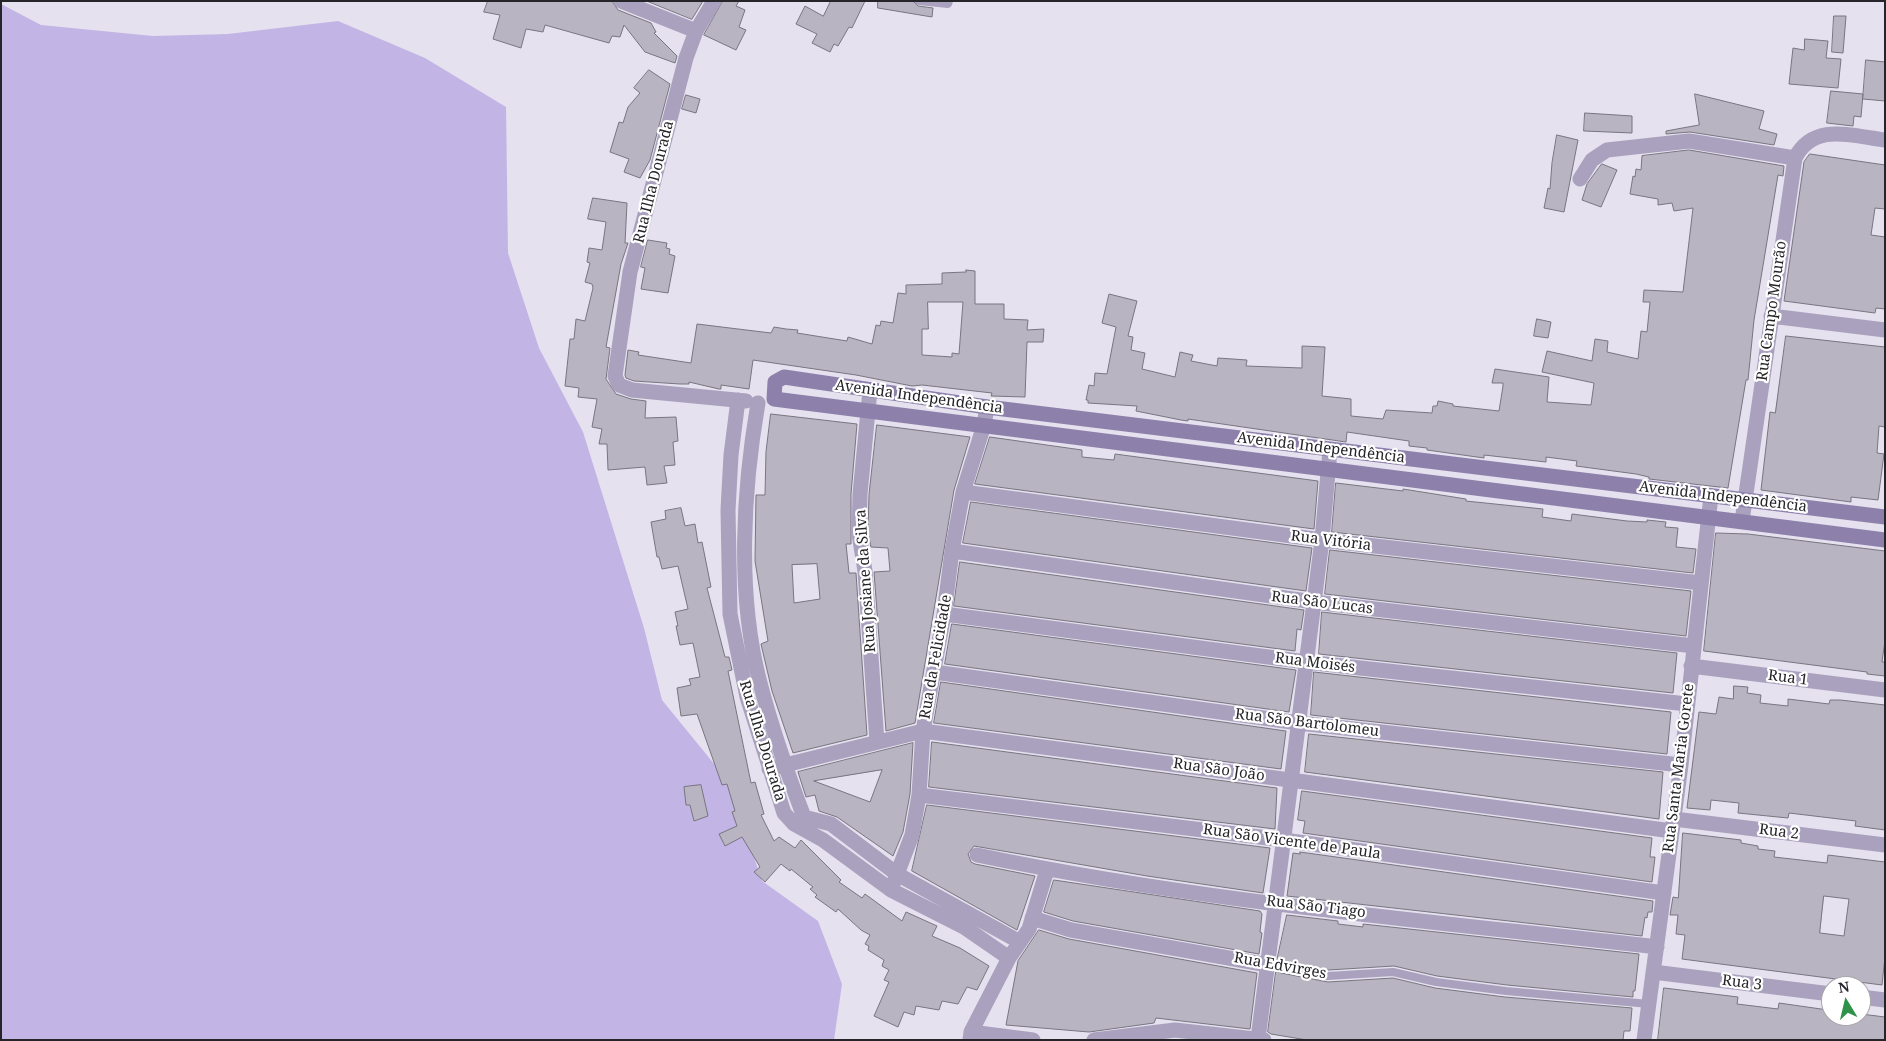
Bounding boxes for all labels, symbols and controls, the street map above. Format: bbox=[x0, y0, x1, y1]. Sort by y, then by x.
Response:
street label: Rua Ilha Dourada bbox=[630, 119, 678, 245]
street label: Rua Campo Mourão bbox=[1753, 240, 1791, 382]
street label: Avenida Independência bbox=[834, 376, 1004, 418]
street label: Avenida Independência bbox=[1236, 429, 1406, 467]
street label: Avenida Independência bbox=[1638, 478, 1808, 516]
street label: Rua Josiane da Silva bbox=[852, 509, 880, 653]
street label: Rua Vitória bbox=[1290, 527, 1372, 555]
street label: Rua São Lucas bbox=[1270, 588, 1374, 618]
street label: Rua da Felicidade bbox=[916, 593, 956, 721]
street label: Rua Moisés bbox=[1274, 649, 1356, 677]
street label: Rua 1 bbox=[1767, 667, 1809, 689]
street label: Rua Ilha Dourada bbox=[735, 678, 789, 804]
street label: Rua Santa Maria Gorete bbox=[1660, 682, 1698, 854]
street label: Rua São Bartolomeu bbox=[1234, 705, 1380, 741]
street label: Rua São João bbox=[1172, 755, 1266, 785]
street label: Rua São Vicente de Paula bbox=[1202, 821, 1382, 863]
street label: Rua 2 bbox=[1758, 821, 1800, 843]
street label: Rua São Tiago bbox=[1265, 892, 1367, 922]
street label: Rua Edvirges bbox=[1232, 949, 1328, 983]
street label: Rua 3 bbox=[1721, 972, 1763, 994]
north arrow bbox=[1821, 976, 1871, 1026]
text: N bbox=[1837, 976, 1851, 997]

